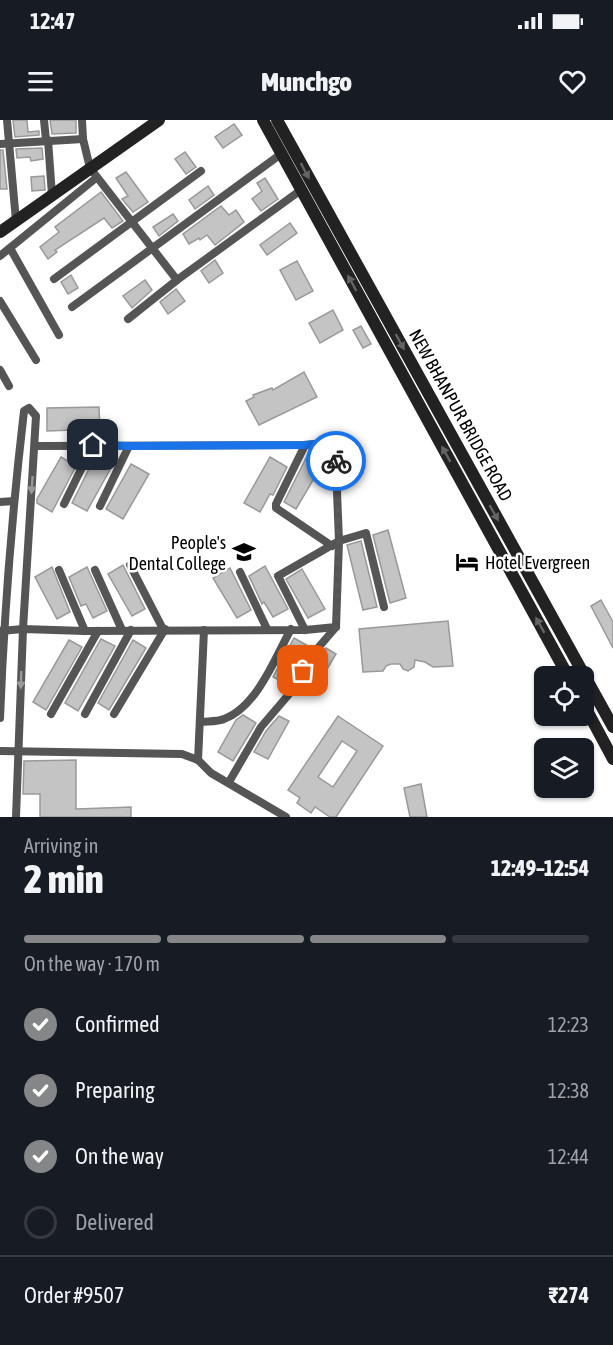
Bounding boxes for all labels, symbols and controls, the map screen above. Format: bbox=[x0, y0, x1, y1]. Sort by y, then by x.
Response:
text: 12:47 bbox=[30, 8, 75, 34]
icon: menu bbox=[24, 65, 57, 98]
icon: heart bbox=[556, 65, 589, 98]
text: Munchgo bbox=[261, 66, 352, 97]
one-way arrow bbox=[300, 163, 310, 180]
one-way arrow bbox=[347, 274, 357, 291]
street label: NEW BHANPUR BRIDGE ROAD bbox=[405, 325, 517, 505]
one-way arrow bbox=[395, 334, 405, 351]
pin bbox=[67, 419, 118, 470]
icon: home bbox=[76, 428, 109, 461]
courier bbox=[306, 431, 366, 491]
icon: bike bbox=[320, 445, 353, 478]
one-way arrow bbox=[441, 445, 451, 462]
one-way arrow bbox=[28, 476, 37, 495]
one-way arrow bbox=[489, 504, 499, 521]
place label: People's Dental College bbox=[129, 532, 226, 574]
school or university icon: People's Dental College bbox=[231, 539, 257, 565]
hotel icon: Hotel Evergreen bbox=[454, 549, 480, 575]
place label: Hotel Evergreen bbox=[485, 552, 590, 573]
one-way arrow bbox=[534, 617, 545, 633]
pin bbox=[277, 645, 328, 696]
icon: bag bbox=[286, 654, 319, 687]
map controls bbox=[534, 666, 594, 798]
button: locate bbox=[534, 666, 594, 726]
one-way arrow bbox=[16, 670, 25, 689]
button: layers bbox=[534, 738, 594, 798]
text: Arriving in bbox=[24, 834, 98, 857]
text: 12:49–12:54 bbox=[491, 855, 589, 881]
text: 2 min bbox=[24, 857, 104, 901]
text: On the way · 170 m bbox=[24, 952, 160, 975]
icon: check bbox=[24, 1008, 57, 1041]
text: Confirmed bbox=[75, 1011, 160, 1037]
text: 12:23 bbox=[548, 1013, 589, 1036]
icon: check bbox=[24, 1074, 57, 1107]
text: Preparing bbox=[75, 1077, 155, 1103]
text: 12:38 bbox=[548, 1079, 589, 1102]
icon: check bbox=[24, 1140, 57, 1173]
text: On the way bbox=[75, 1143, 164, 1169]
text: 12:44 bbox=[548, 1145, 589, 1168]
text: Delivered bbox=[75, 1209, 154, 1235]
text: Order #9507 bbox=[24, 1282, 124, 1308]
text: ₹274 bbox=[549, 1282, 589, 1308]

